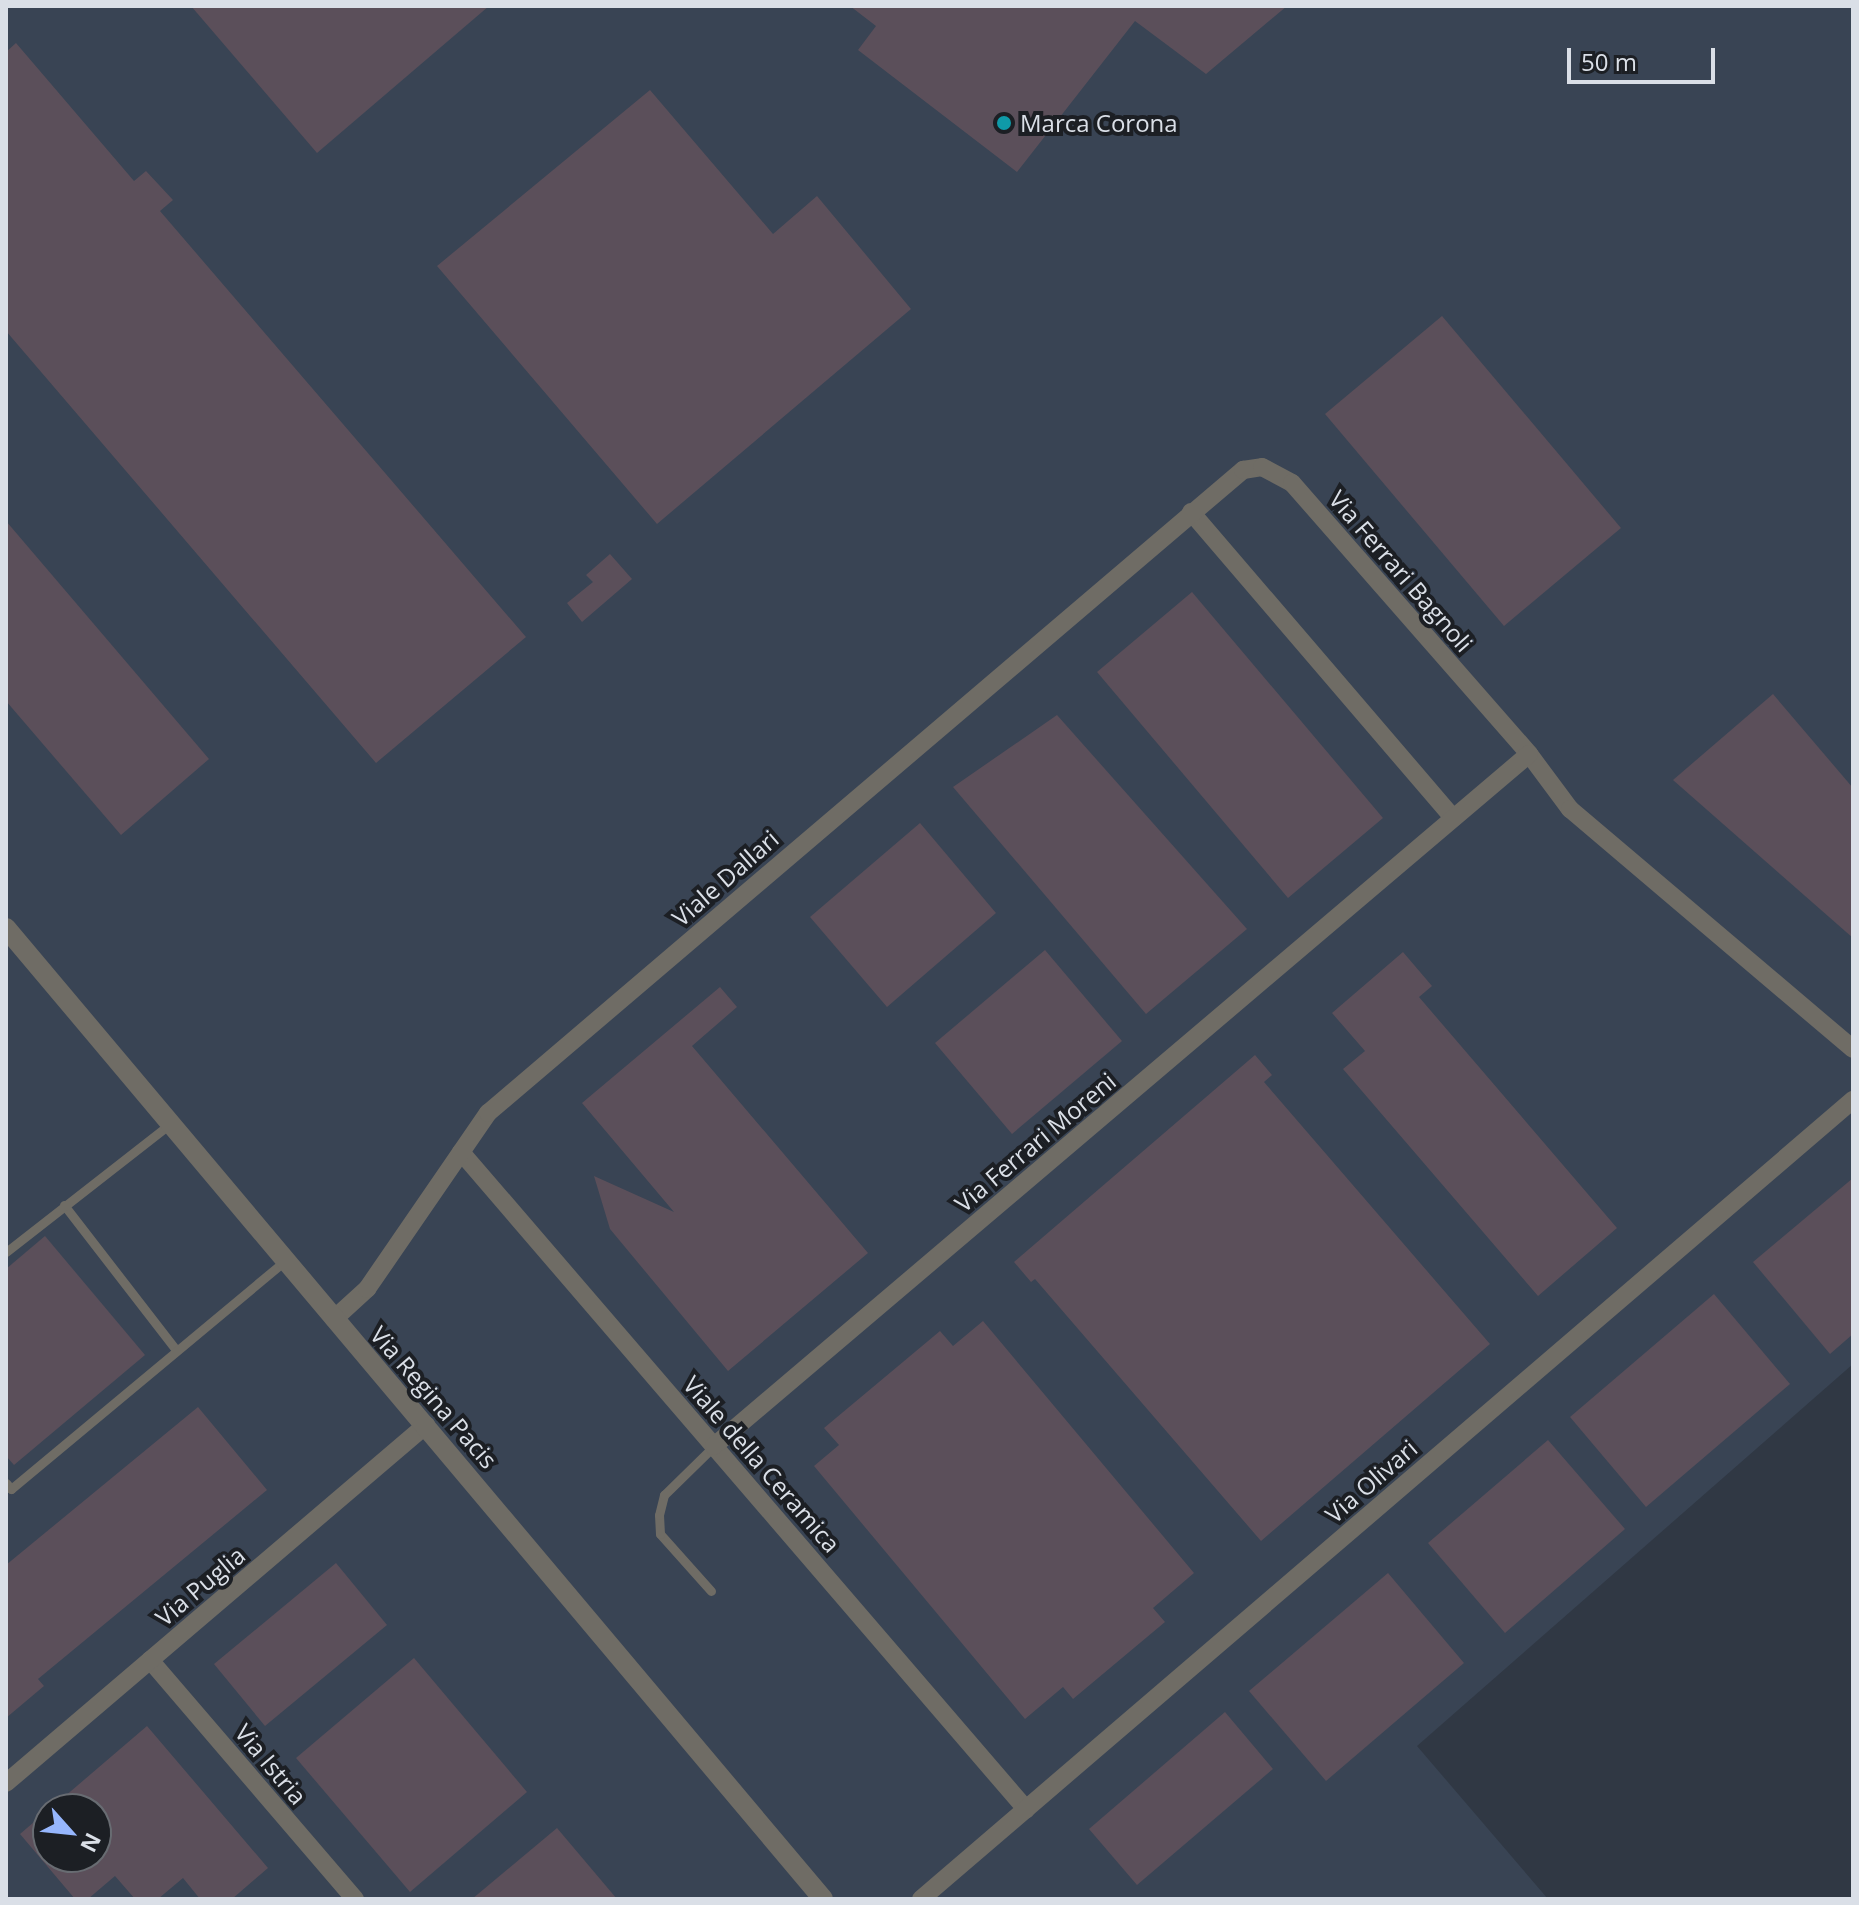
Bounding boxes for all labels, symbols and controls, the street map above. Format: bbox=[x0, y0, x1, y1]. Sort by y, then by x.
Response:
scale bar bbox=[1571, 32, 1719, 82]
text: 50 m bbox=[1581, 45, 1637, 78]
place label: Marca Corona bbox=[1020, 109, 1178, 137]
marker: Marca Corona bbox=[995, 114, 1013, 132]
street label: Via Ferrari Bagnoli bbox=[1323, 485, 1479, 657]
street label: Viale Dallari bbox=[666, 824, 784, 932]
street label: Via Ferrari Moreni bbox=[949, 1066, 1121, 1218]
street label: Via Regina Pacis bbox=[365, 1320, 503, 1474]
street label: Viale della Ceramica bbox=[678, 1370, 846, 1558]
street label: Via Olivari bbox=[1319, 1433, 1423, 1529]
street label: Via Puglia bbox=[150, 1540, 250, 1632]
street label: Via Istria bbox=[229, 1718, 313, 1810]
north arrow bbox=[32, 1793, 112, 1873]
text: N bbox=[74, 1828, 109, 1858]

